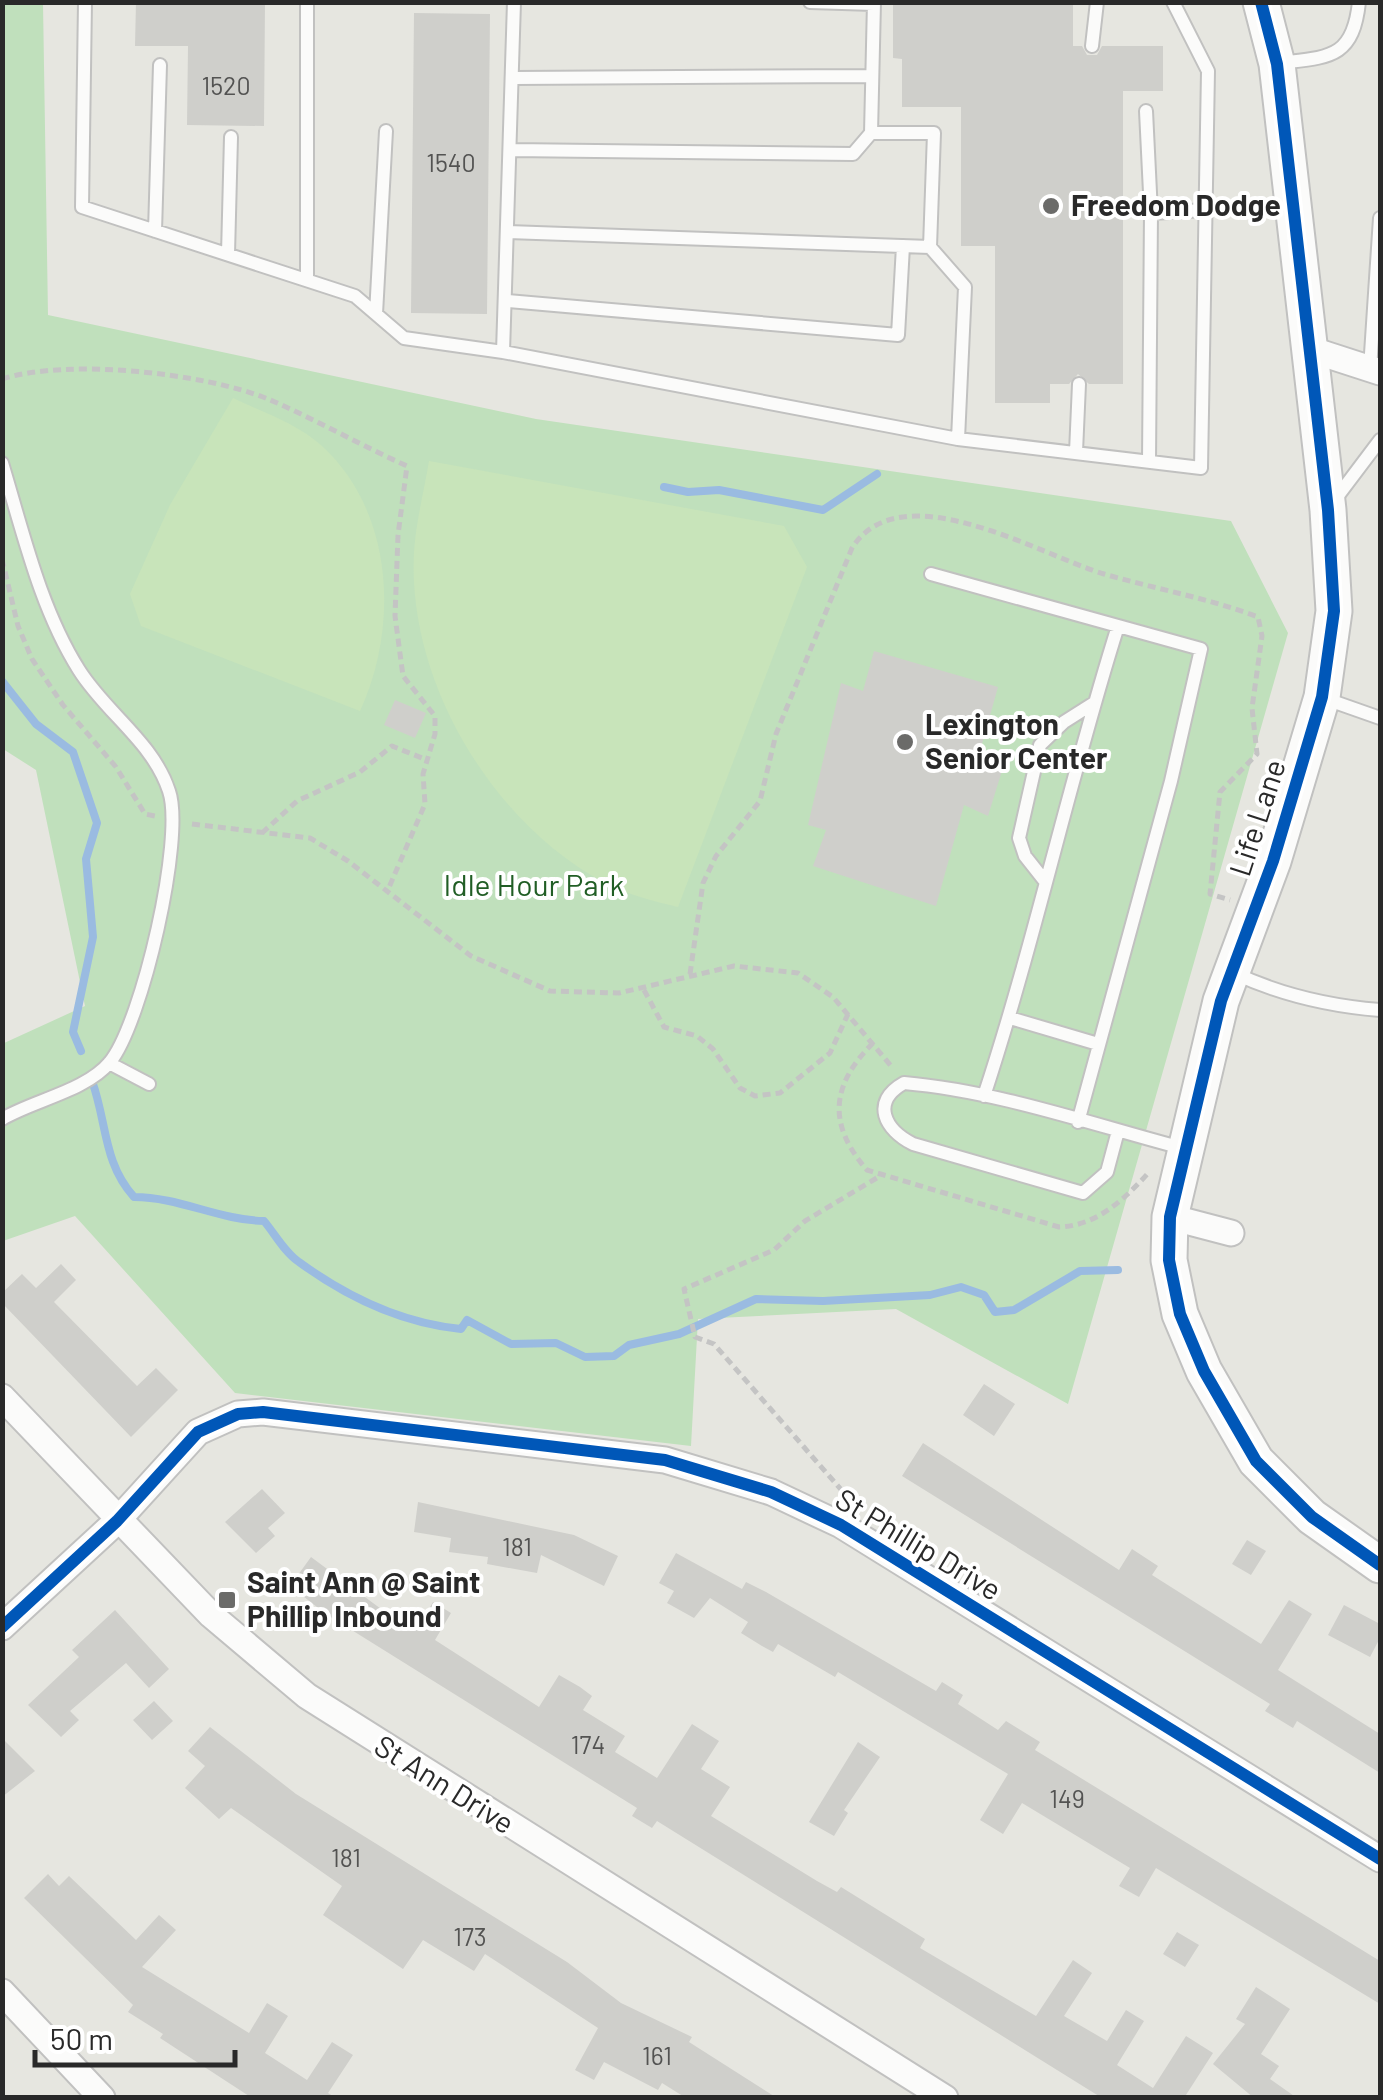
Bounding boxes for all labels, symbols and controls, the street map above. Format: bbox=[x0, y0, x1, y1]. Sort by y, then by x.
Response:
house number: 1520 bbox=[201, 70, 251, 100]
house number: 1540 bbox=[426, 147, 476, 177]
place label: Freedom Dodge bbox=[1071, 186, 1281, 222]
marker: Freedom Dodge bbox=[1040, 195, 1062, 217]
place label: Lexington Senior Center bbox=[925, 705, 1108, 775]
marker: Lexington Senior Center bbox=[894, 731, 916, 753]
street label: Life Lane bbox=[1220, 755, 1292, 880]
park label: Idle Hour Park bbox=[444, 866, 624, 902]
street label: St Phillip Drive bbox=[830, 1480, 1008, 1607]
house number: 181 bbox=[502, 1531, 532, 1561]
place label: Saint Ann @ Saint Phillip Inbound bbox=[247, 1563, 480, 1633]
marker: Saint Ann @ Saint Phillip Inbound bbox=[216, 1589, 238, 1611]
street label: St Ann Drive bbox=[369, 1726, 522, 1840]
house number: 174 bbox=[571, 1729, 605, 1759]
house number: 149 bbox=[1049, 1783, 1085, 1813]
house number: 181 bbox=[331, 1842, 361, 1872]
house number: 173 bbox=[453, 1921, 487, 1951]
scale bar bbox=[35, 2005, 235, 2067]
text: 50 m bbox=[50, 2020, 113, 2056]
house number: 161 bbox=[642, 2040, 672, 2070]

